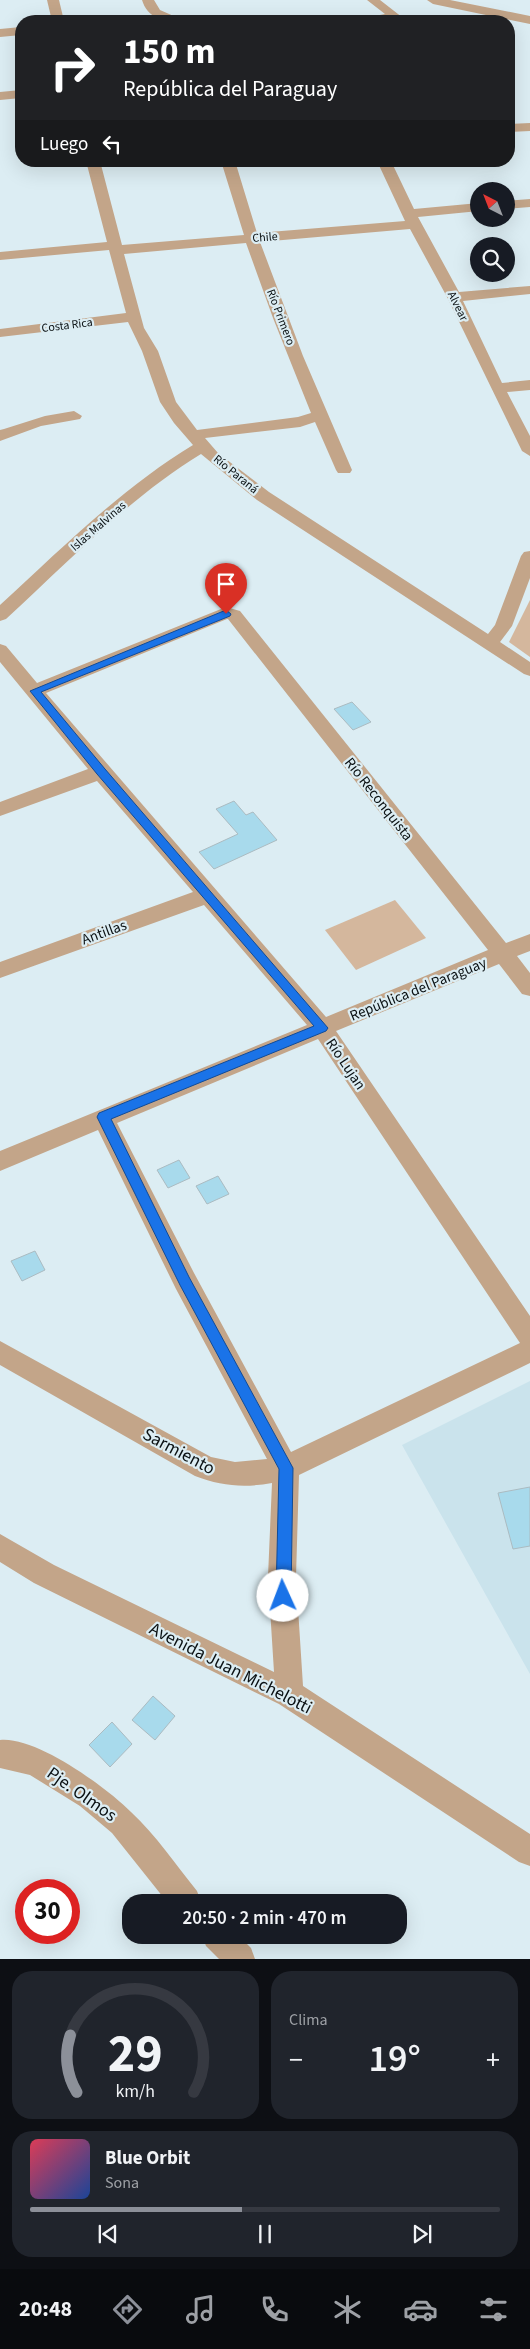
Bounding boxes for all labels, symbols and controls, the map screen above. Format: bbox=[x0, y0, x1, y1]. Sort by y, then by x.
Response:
text: 150 m bbox=[123, 27, 215, 77]
icon: right bbox=[40, 35, 105, 100]
text: República del Paraguay bbox=[123, 73, 337, 105]
icon: left bbox=[98, 130, 126, 158]
text: Luego bbox=[40, 131, 88, 158]
north arrow bbox=[470, 182, 515, 228]
map controls bbox=[470, 182, 515, 282]
street label: Chile bbox=[252, 228, 278, 247]
button: search bbox=[470, 237, 515, 282]
street label: Río Primero bbox=[262, 287, 299, 348]
street label: Alvear bbox=[443, 288, 472, 325]
street label: Costa Rica bbox=[40, 314, 94, 337]
street label: Río Paraná bbox=[210, 451, 262, 498]
street label: Islas Malvinas bbox=[67, 497, 130, 555]
pin bbox=[205, 563, 247, 614]
icon: arrive bbox=[212, 570, 240, 598]
street label: Río Reconquista bbox=[339, 753, 418, 845]
street label: Antillas bbox=[79, 915, 130, 950]
street label: República del Paraguay bbox=[347, 952, 490, 1027]
street label: Río Lujan bbox=[321, 1034, 371, 1094]
street label: Sarmiento bbox=[138, 1422, 219, 1481]
position arrow bbox=[256, 1569, 308, 1621]
street label: Avenida Juan Michelotti bbox=[145, 1617, 316, 1720]
street label: Pje. Olmos bbox=[42, 1761, 122, 1828]
speed limit sign: 30 bbox=[15, 1879, 80, 1944]
text: 20:50 · 2 min · 470 m bbox=[182, 1905, 347, 1932]
text: Clima bbox=[289, 2009, 327, 2031]
text: 29 bbox=[108, 2018, 163, 2092]
text: 19° bbox=[368, 2032, 421, 2086]
text: − bbox=[289, 2040, 303, 2080]
text: + bbox=[486, 2040, 500, 2080]
text: km/h bbox=[116, 2079, 155, 2104]
text: Blue Orbit bbox=[105, 2145, 190, 2172]
text: Sona bbox=[105, 2172, 139, 2194]
icon: previous bbox=[94, 2220, 122, 2248]
icon: pause bbox=[251, 2220, 279, 2248]
icon: next bbox=[408, 2220, 436, 2248]
icon: directions bbox=[110, 2292, 145, 2327]
icon: music bbox=[183, 2292, 218, 2327]
icon: phone bbox=[257, 2292, 292, 2327]
icon: climate bbox=[330, 2292, 365, 2327]
icon: car bbox=[403, 2292, 438, 2327]
icon: filters bbox=[476, 2292, 511, 2327]
text: 20:48 bbox=[19, 2293, 72, 2325]

